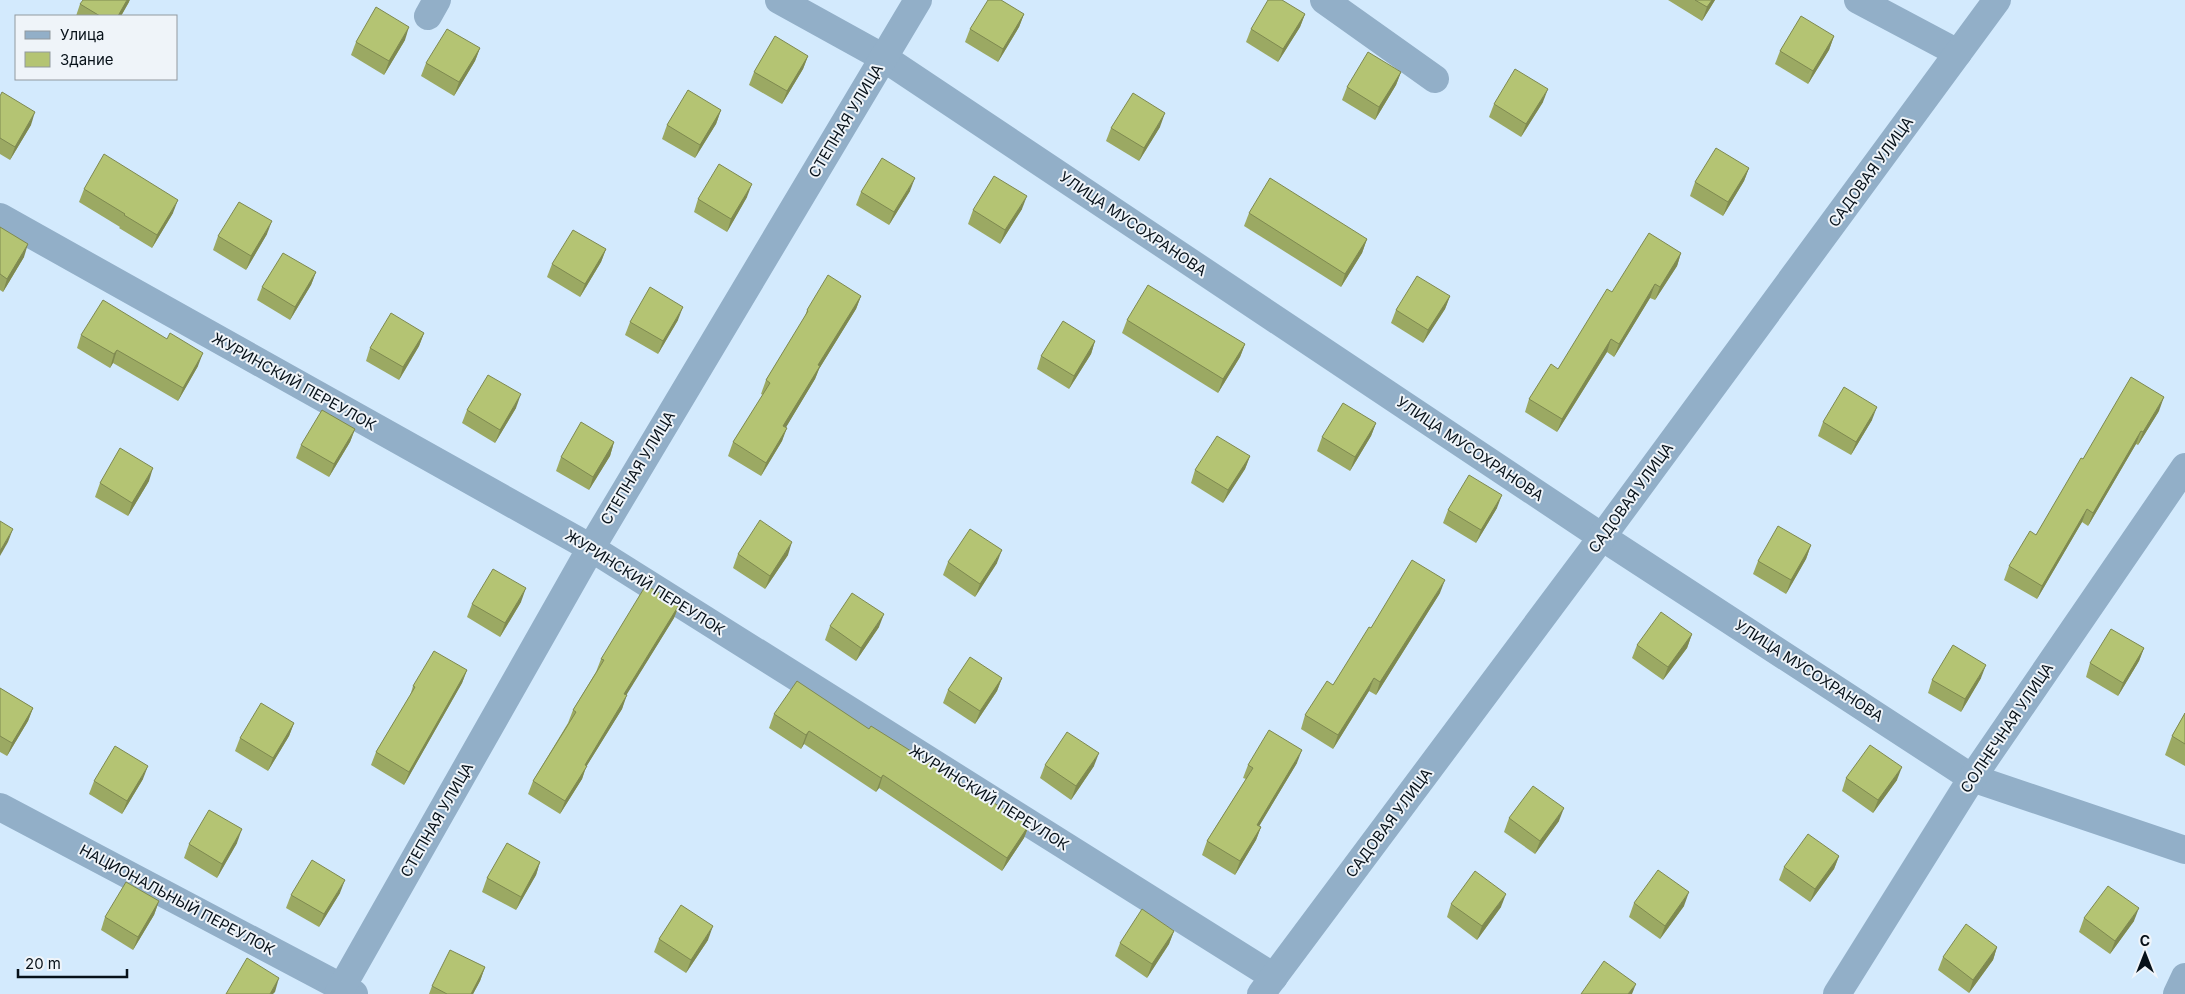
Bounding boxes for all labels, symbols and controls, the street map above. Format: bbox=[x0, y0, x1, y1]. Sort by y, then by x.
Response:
legend bbox=[15, 15, 178, 80]
text: Улица bbox=[60, 25, 104, 44]
text: Здание bbox=[60, 50, 114, 69]
street label: СТЕПНАЯ УЛИЦА bbox=[804, 60, 887, 181]
street label: САДОВАЯ УЛИЦА bbox=[1824, 113, 1917, 231]
street label: УЛИЦА МУСОХРАНОВА bbox=[1056, 167, 1211, 280]
street label: ЖУРИНСКИЙ ПЕРЕУЛОК bbox=[209, 328, 380, 435]
street label: УЛИЦА МУСОХРАНОВА bbox=[1393, 392, 1548, 505]
street label: СТЕПНАЯ УЛИЦА bbox=[596, 407, 679, 528]
street label: САДОВАЯ УЛИЦА bbox=[1584, 439, 1677, 557]
street label: ЖУРИНСКИЙ ПЕРЕУЛОК bbox=[562, 526, 729, 640]
street label: УЛИЦА МУСОХРАНОВА bbox=[1731, 615, 1887, 726]
street label: СОЛНЕЧНАЯ УЛИЦА bbox=[1956, 659, 2057, 796]
street label: ЖУРИНСКИЙ ПЕРЕУЛОК bbox=[906, 741, 1073, 855]
street label: СТЕПНАЯ УЛИЦА bbox=[396, 759, 477, 880]
street label: САДОВАЯ УЛИЦА bbox=[1341, 764, 1436, 881]
street label: НАЦИОНАЛЬНЫЙ ПЕРЕУЛОК bbox=[76, 840, 278, 959]
north arrow bbox=[2120, 929, 2170, 979]
text: С bbox=[2140, 932, 2150, 949]
scale bar bbox=[18, 946, 126, 978]
text: 20 m bbox=[25, 954, 61, 973]

